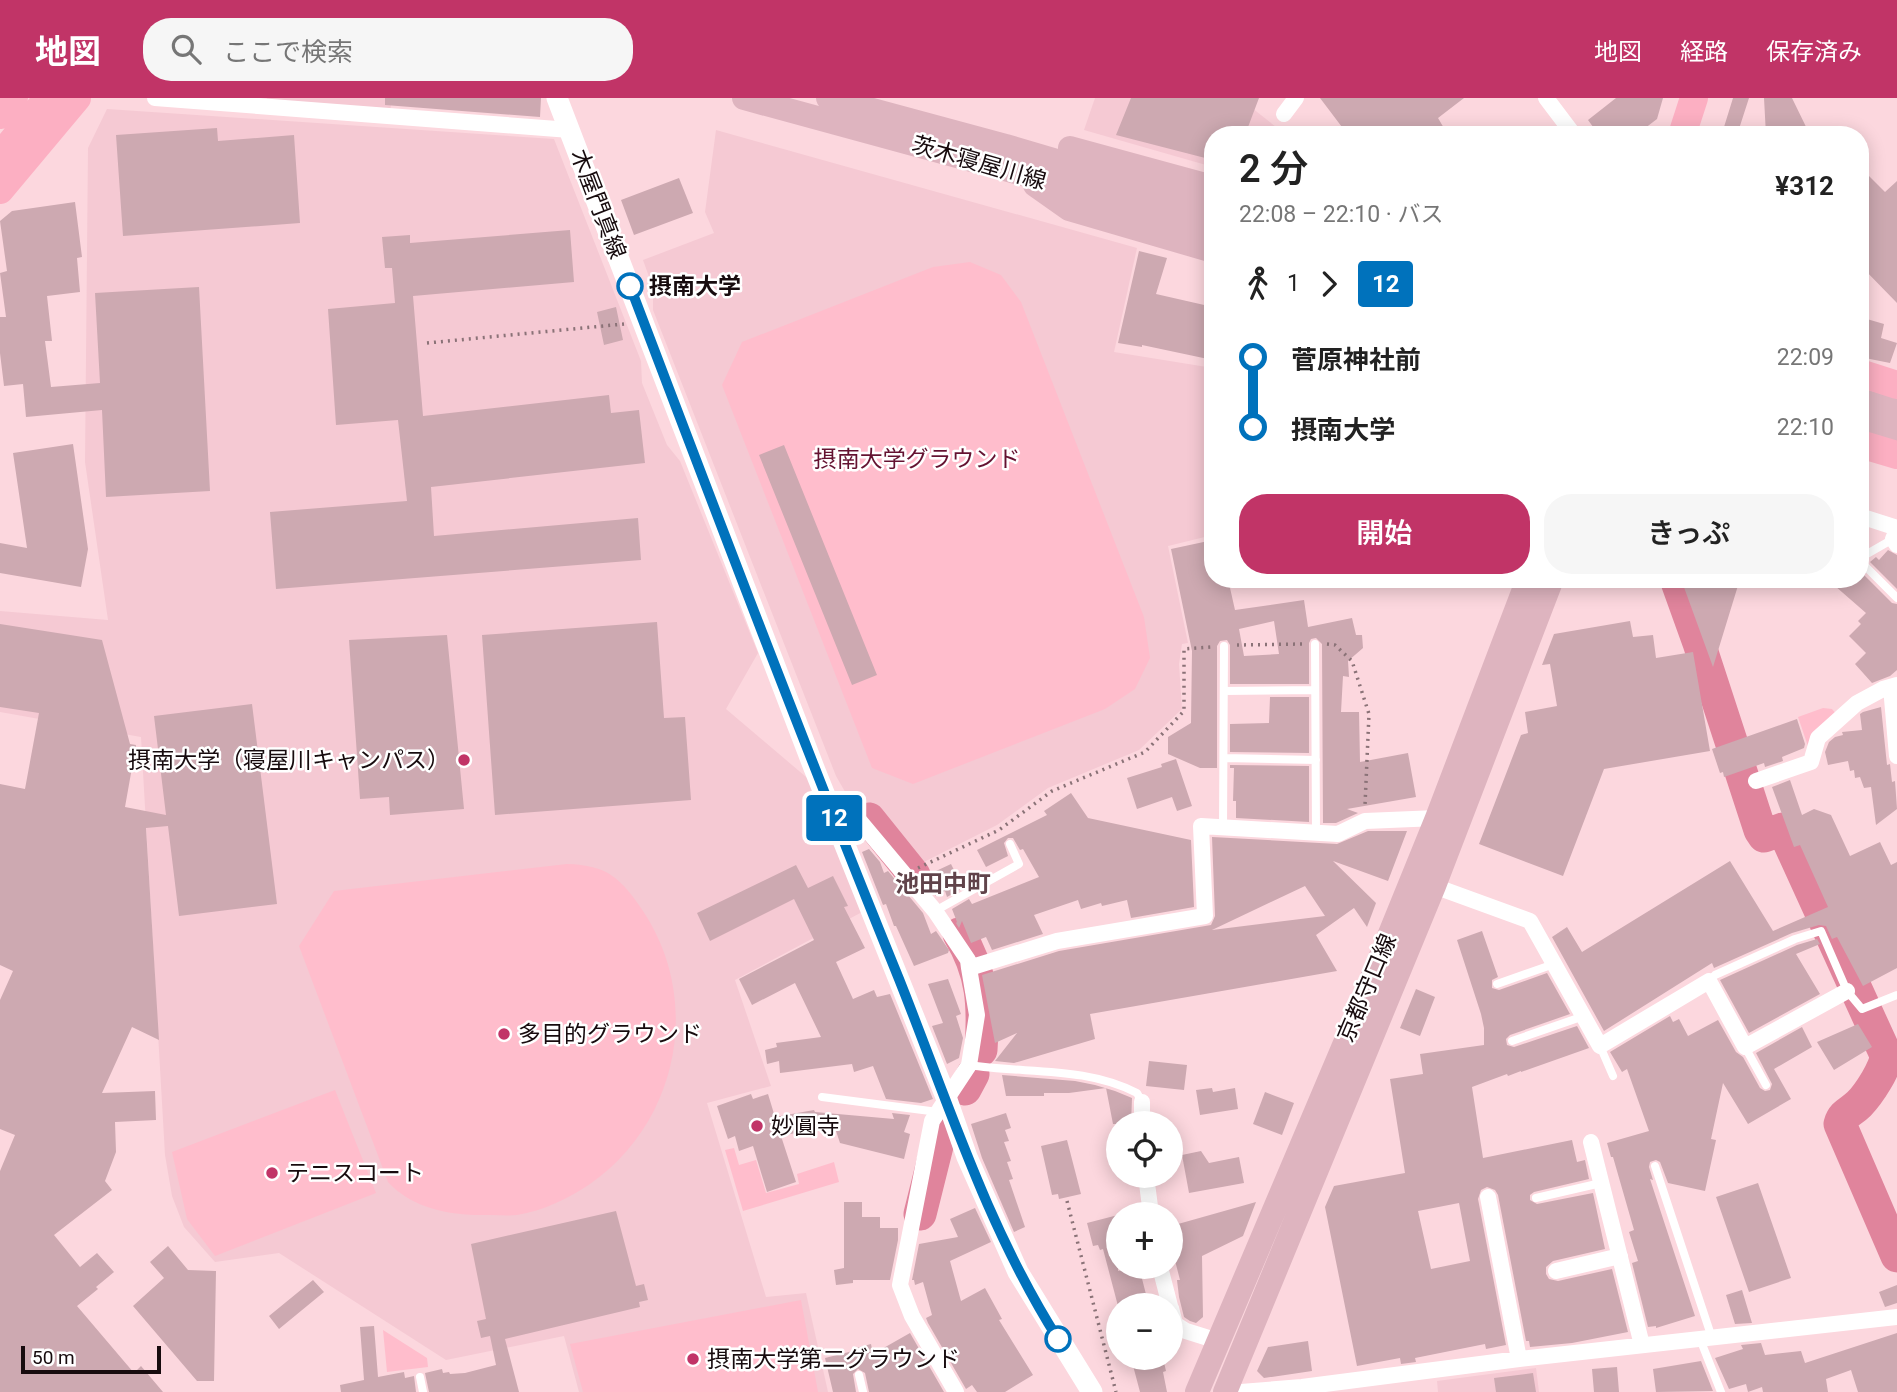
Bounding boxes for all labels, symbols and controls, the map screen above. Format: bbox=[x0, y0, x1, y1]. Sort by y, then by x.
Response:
search box bbox=[143, 18, 633, 81]
icon: search bbox=[167, 30, 205, 68]
text: 地図 bbox=[35, 32, 101, 71]
text: ここで検索 bbox=[223, 37, 353, 67]
text: 地図 bbox=[1594, 38, 1642, 66]
text: 経路 bbox=[1680, 38, 1728, 66]
text: 保存済み bbox=[1766, 38, 1862, 66]
street label: 茨木寝屋川線 bbox=[909, 131, 1049, 195]
street label: 木屋門真線 bbox=[565, 145, 631, 263]
text: 2 分 bbox=[1239, 147, 1308, 191]
text: ¥312 bbox=[1775, 171, 1834, 201]
text: 22:08 – 22:10 · バス bbox=[1239, 201, 1443, 228]
icon: walk bbox=[1239, 265, 1277, 303]
icon: forward bbox=[1310, 265, 1348, 303]
text: 1 bbox=[1287, 270, 1300, 297]
text: 12 bbox=[1372, 270, 1399, 298]
marker: 摂南大学 bbox=[617, 273, 643, 299]
place label: 摂南大学 bbox=[649, 273, 741, 300]
text: 22:09 bbox=[1777, 344, 1834, 371]
text: 菅原神社前 bbox=[1291, 345, 1421, 375]
text: 22:10 bbox=[1777, 414, 1834, 441]
text: 摂南大学 bbox=[1291, 415, 1395, 445]
park label: 摂南大学グラウンド bbox=[814, 446, 1021, 473]
button: 開始 bbox=[1239, 494, 1530, 574]
button: きっぷ bbox=[1544, 494, 1834, 574]
place label: 摂南大学（寝屋川キャンパス） bbox=[128, 747, 450, 774]
marker: 摂南大学（寝屋川キャンパス） bbox=[456, 752, 472, 768]
line badge: 12 bbox=[802, 795, 866, 841]
text: 12 bbox=[820, 804, 848, 832]
district label: 池田中町 bbox=[895, 870, 991, 898]
street label: 京都守口線 bbox=[1332, 930, 1402, 1046]
place label: 多目的グラウンド bbox=[518, 1021, 702, 1048]
marker: 多目的グラウンド bbox=[496, 1026, 512, 1042]
map controls bbox=[1106, 1111, 1183, 1370]
button: locate bbox=[1106, 1111, 1183, 1188]
place label: 妙圓寺 bbox=[771, 1113, 840, 1140]
marker: 妙圓寺 bbox=[749, 1118, 765, 1134]
place label: テニスコート bbox=[286, 1160, 424, 1187]
marker: テニスコート bbox=[264, 1165, 280, 1181]
button: + bbox=[1106, 1202, 1183, 1279]
button: − bbox=[1106, 1293, 1183, 1370]
unlabelled marker bbox=[1045, 1326, 1071, 1352]
scale bar bbox=[21, 1343, 161, 1375]
text: 50 m bbox=[32, 1346, 75, 1369]
place label: 摂南大学第二グラウンド bbox=[707, 1346, 960, 1373]
marker: 摂南大学第二グラウンド bbox=[685, 1351, 701, 1367]

